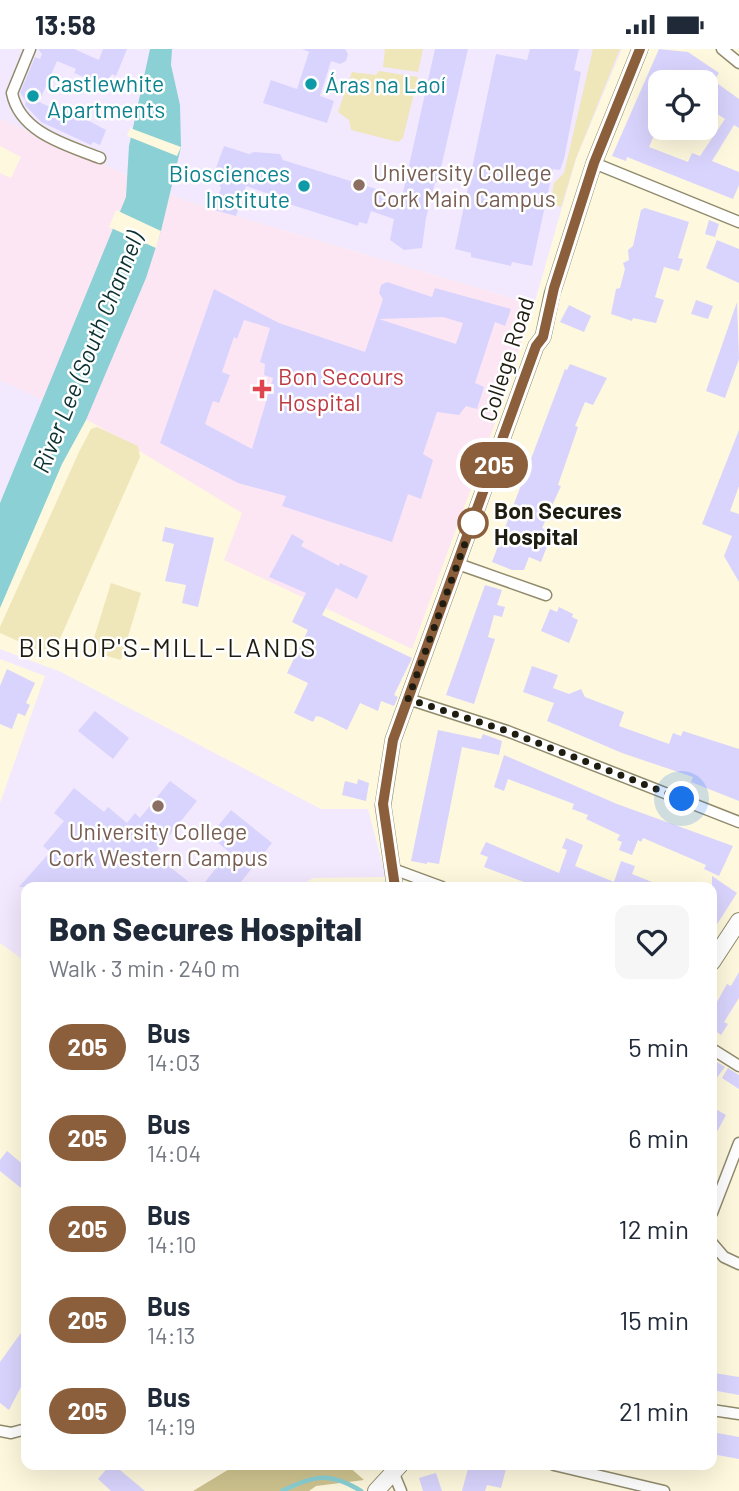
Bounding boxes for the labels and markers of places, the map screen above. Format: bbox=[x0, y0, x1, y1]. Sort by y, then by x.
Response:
place label: Castlewhite Apartments bbox=[47, 69, 165, 123]
place label: Áras na Laoí bbox=[325, 70, 446, 98]
marker: Áras na Laoí bbox=[303, 76, 319, 92]
marker: Castlewhite Apartments bbox=[25, 88, 41, 104]
place label: University College Cork Main Campus bbox=[373, 158, 556, 212]
place label: Biosciences Institute bbox=[169, 159, 290, 213]
marker: University College Cork Main Campus bbox=[351, 177, 367, 193]
marker: Biosciences Institute bbox=[296, 178, 312, 194]
place label: Bon Secours Hospital bbox=[278, 362, 404, 416]
marker: Bon Secours Hospital bbox=[252, 379, 272, 399]
place label: Bon Secures Hospital bbox=[494, 496, 622, 550]
marker: Bon Secures Hospital bbox=[458, 508, 488, 538]
marker: University College Cork Western Campus bbox=[150, 798, 166, 814]
place label: University College Cork Western Campus bbox=[48, 817, 268, 871]

